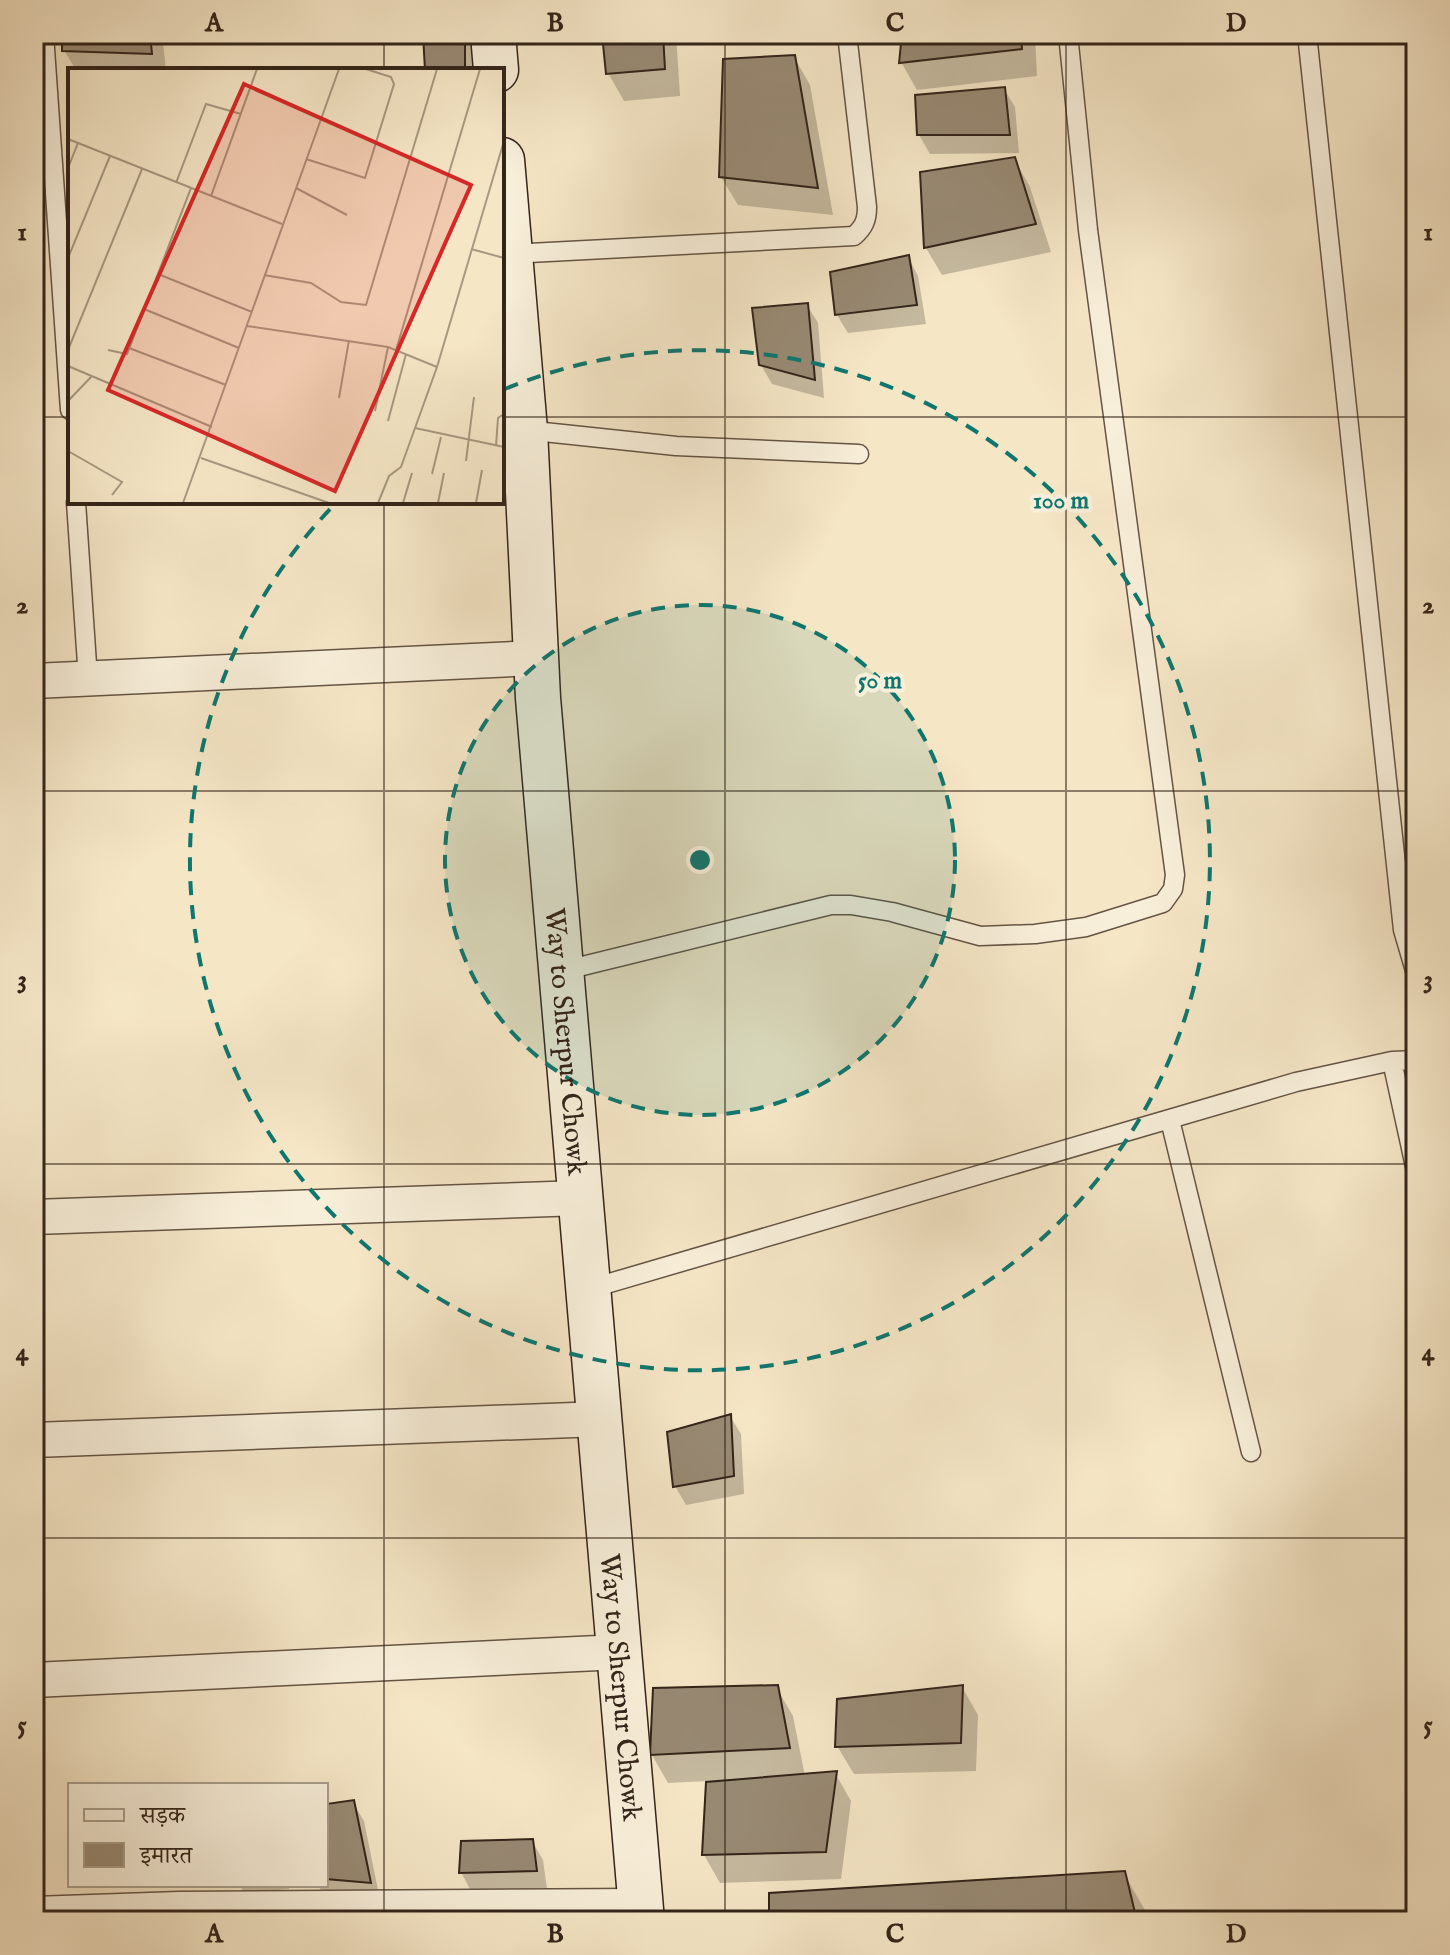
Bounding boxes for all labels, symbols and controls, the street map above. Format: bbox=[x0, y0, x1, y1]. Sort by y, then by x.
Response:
text: A bbox=[204, 7, 224, 40]
text: B bbox=[546, 7, 564, 40]
text: C bbox=[886, 7, 905, 40]
text: D bbox=[1226, 7, 1247, 40]
inset map bbox=[68, 68, 504, 504]
text: 1 bbox=[17, 216, 27, 249]
text: 1 bbox=[1423, 216, 1433, 249]
text: 100 m bbox=[1033, 486, 1090, 517]
text: 2 bbox=[16, 589, 28, 622]
text: 2 bbox=[1422, 589, 1434, 622]
text: 50 m bbox=[858, 666, 903, 697]
centre of rings bbox=[686, 846, 714, 874]
street label: Way to Sherpur Chowk bbox=[536, 906, 594, 1178]
text: 3 bbox=[17, 963, 27, 996]
text: 3 bbox=[1423, 963, 1433, 996]
text: 4 bbox=[16, 1336, 30, 1369]
text: 4 bbox=[1422, 1336, 1436, 1369]
street label: Way to Sherpur Chowk bbox=[591, 1552, 649, 1824]
text: 5 bbox=[17, 1709, 27, 1742]
text: 5 bbox=[1423, 1709, 1433, 1742]
legend bbox=[68, 1783, 328, 1887]
text: सड़क bbox=[139, 1801, 187, 1832]
text: इमारत bbox=[139, 1841, 193, 1872]
text: A bbox=[204, 1918, 224, 1951]
text: B bbox=[546, 1918, 564, 1951]
text: C bbox=[886, 1918, 905, 1951]
text: D bbox=[1226, 1918, 1247, 1951]

